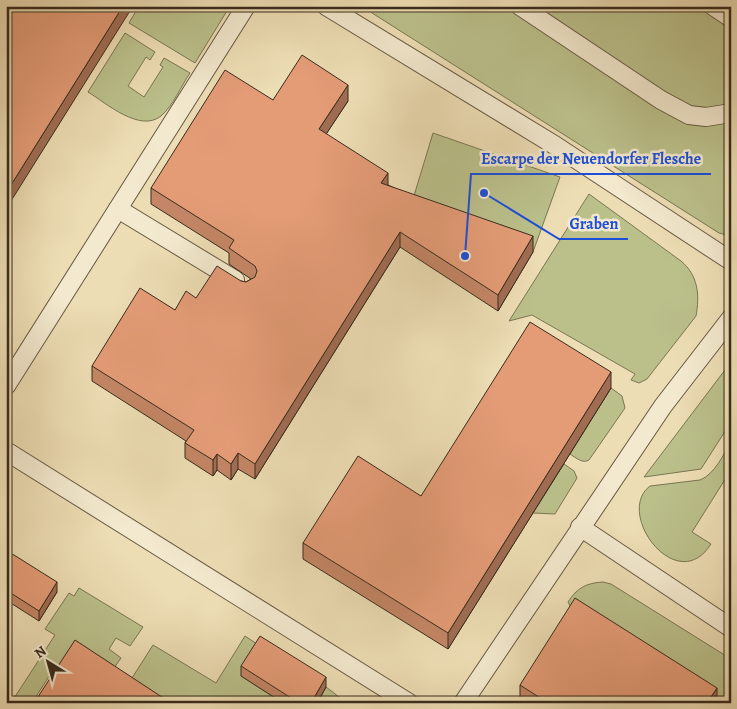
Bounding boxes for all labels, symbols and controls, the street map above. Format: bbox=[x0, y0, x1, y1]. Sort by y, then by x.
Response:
callout: Escarpe der Neuendorfer Flesche bbox=[471, 143, 711, 174]
text: Escarpe der Neuendorfer Flesche bbox=[481, 148, 701, 170]
callout: Graben bbox=[559, 208, 628, 239]
text: Graben bbox=[570, 213, 618, 235]
north arrow bbox=[22, 636, 72, 686]
text: N bbox=[31, 641, 50, 663]

